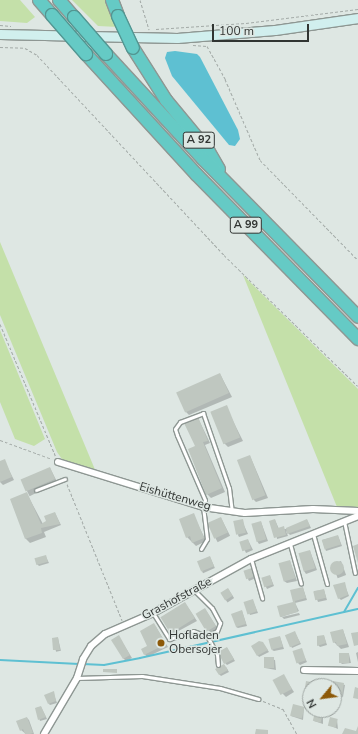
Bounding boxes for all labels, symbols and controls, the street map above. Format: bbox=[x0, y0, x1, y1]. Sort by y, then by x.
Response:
scale bar bbox=[214, 16, 311, 42]
text: 100 m bbox=[219, 23, 254, 39]
road number: A 92 bbox=[182, 131, 216, 149]
road number: A 99 bbox=[229, 216, 263, 234]
street label: Eishüttenweg bbox=[138, 480, 212, 514]
street label: Grashofstraße bbox=[140, 575, 214, 623]
place label: Hofladen Obersojer bbox=[169, 629, 222, 657]
marker: Hofladen Obersojer bbox=[156, 638, 166, 648]
north arrow bbox=[302, 678, 342, 718]
text: N bbox=[303, 696, 321, 711]

